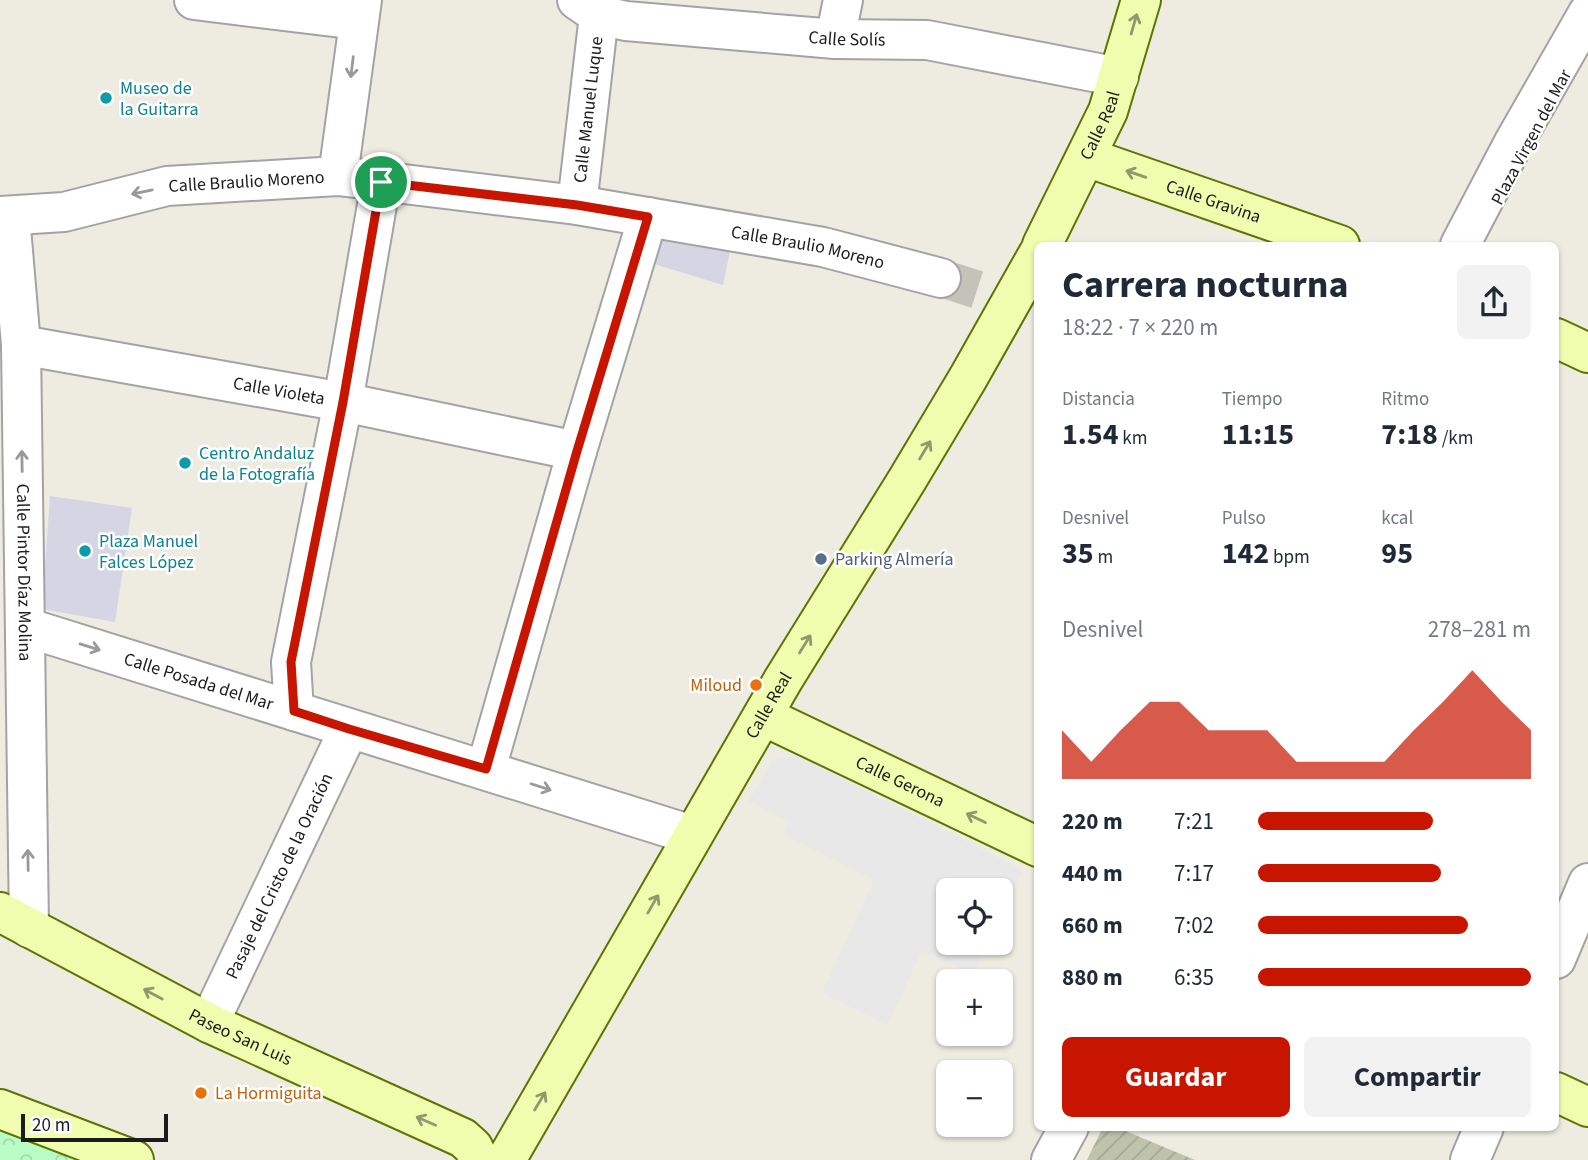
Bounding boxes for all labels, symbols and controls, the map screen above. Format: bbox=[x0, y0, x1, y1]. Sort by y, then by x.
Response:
one-way arrow bbox=[1128, 13, 1141, 35]
street label: Calle Solís bbox=[807, 25, 886, 53]
street label: Calle Manuel Luque bbox=[568, 35, 609, 184]
one-way arrow bbox=[345, 56, 358, 78]
street label: Plaza Virgen del Mar bbox=[1485, 64, 1578, 209]
place label: Museo de la Guitarra bbox=[120, 76, 199, 122]
street label: Calle Real bbox=[1074, 88, 1126, 164]
marker: Museo de la Guitarra bbox=[98, 90, 114, 106]
pin bbox=[351, 152, 411, 212]
icon: arrive bbox=[362, 163, 400, 201]
street label: Calle Braulio Moreno bbox=[168, 165, 325, 199]
one-way arrow bbox=[1126, 167, 1148, 179]
street label: Calle Gravina bbox=[1163, 174, 1264, 230]
one-way arrow bbox=[131, 185, 154, 199]
street label: Calle Braulio Moreno bbox=[729, 220, 887, 276]
text: Carrera nocturna bbox=[1062, 258, 1349, 312]
button: share bbox=[1457, 265, 1531, 339]
text: 18:22 · 7 × 220 m bbox=[1062, 311, 1218, 344]
street label: Calle Violeta bbox=[231, 371, 327, 412]
text: Distancia bbox=[1062, 386, 1135, 413]
text: Tiempo bbox=[1222, 386, 1283, 413]
text: Ritmo bbox=[1381, 386, 1429, 413]
text: 1.54 bbox=[1062, 413, 1119, 456]
text: 11:15 bbox=[1222, 413, 1294, 456]
text: 7:18 bbox=[1381, 413, 1438, 456]
text: km bbox=[1119, 425, 1148, 452]
text: /km bbox=[1438, 425, 1473, 452]
place label: Centro Andaluz de la Fotografía bbox=[199, 441, 315, 487]
one-way arrow bbox=[918, 441, 932, 461]
one-way arrow bbox=[16, 449, 29, 472]
marker: Centro Andaluz de la Fotografía bbox=[177, 455, 193, 471]
street label: Calle Pintor Díaz Molina bbox=[10, 483, 37, 662]
text: Desnivel bbox=[1062, 505, 1129, 532]
text: Pulso bbox=[1222, 505, 1266, 532]
text: kcal bbox=[1381, 505, 1413, 532]
place label: Plaza Manuel Falces López bbox=[99, 529, 198, 575]
text: 35 bbox=[1062, 532, 1094, 575]
text: 142 bbox=[1222, 532, 1269, 575]
text: 95 bbox=[1381, 532, 1413, 575]
marker: Plaza Manuel Falces López bbox=[77, 543, 93, 559]
text: m bbox=[1094, 544, 1113, 571]
text: bpm bbox=[1269, 544, 1310, 571]
place label: Parking Almería bbox=[835, 547, 954, 572]
marker: Parking Almería bbox=[813, 551, 829, 567]
text: Desnivel bbox=[1062, 613, 1143, 646]
text: 278–281 m bbox=[1428, 613, 1531, 646]
one-way arrow bbox=[799, 634, 813, 654]
one-way arrow bbox=[79, 642, 101, 655]
street label: Calle Posada del Mar bbox=[121, 647, 277, 717]
street label: Calle Real bbox=[740, 667, 798, 744]
place label: Miloud bbox=[690, 673, 742, 698]
marker: Miloud bbox=[748, 677, 764, 693]
street label: Calle Gerona bbox=[851, 750, 949, 814]
street label: Pasaje del Cristo de la Oración bbox=[220, 769, 339, 983]
one-way arrow bbox=[530, 782, 552, 794]
text: 220 m bbox=[1062, 805, 1123, 838]
text: 7:21 bbox=[1174, 805, 1214, 838]
one-way arrow bbox=[966, 810, 987, 824]
one-way arrow bbox=[21, 848, 35, 871]
text: 440 m bbox=[1062, 857, 1123, 890]
text: 7:17 bbox=[1174, 857, 1214, 890]
map controls bbox=[936, 878, 1013, 1137]
button: locate bbox=[936, 878, 1013, 955]
one-way arrow bbox=[646, 894, 660, 914]
text: 660 m bbox=[1062, 909, 1123, 942]
text: 7:02 bbox=[1174, 909, 1214, 942]
text: 880 m bbox=[1062, 961, 1123, 994]
text: 6:35 bbox=[1174, 961, 1214, 994]
button: + bbox=[936, 969, 1013, 1046]
one-way arrow bbox=[144, 986, 164, 1000]
street label: Paseo San Luis bbox=[184, 1003, 296, 1072]
button: Guardar bbox=[1062, 1037, 1290, 1117]
button: Compartir bbox=[1304, 1037, 1531, 1117]
button: − bbox=[936, 1060, 1013, 1137]
place label: La Hormiguita bbox=[215, 1081, 322, 1106]
marker: La Hormiguita bbox=[193, 1085, 209, 1101]
one-way arrow bbox=[533, 1092, 547, 1112]
scale bar bbox=[21, 1111, 168, 1143]
text: 20 m bbox=[32, 1112, 70, 1139]
one-way arrow bbox=[416, 1114, 437, 1127]

